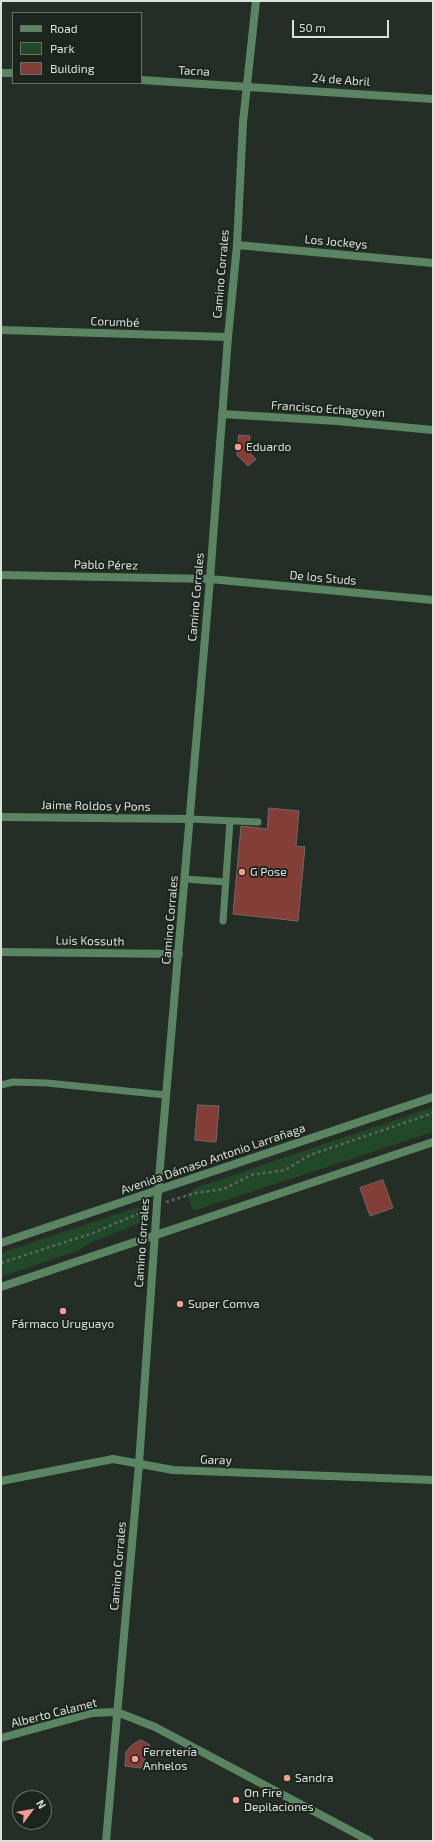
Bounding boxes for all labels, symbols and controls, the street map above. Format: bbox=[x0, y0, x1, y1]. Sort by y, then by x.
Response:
legend bbox=[12, 12, 142, 84]
scale bar bbox=[294, 12, 391, 38]
text: 50 m bbox=[299, 20, 326, 34]
text: Road bbox=[50, 21, 78, 35]
text: Park bbox=[50, 41, 75, 55]
text: Building bbox=[50, 61, 94, 75]
street label: Tacna bbox=[178, 63, 210, 79]
street label: 24 de Abril bbox=[311, 71, 371, 89]
street label: Camino Corrales bbox=[210, 229, 232, 319]
street label: Los Jockeys bbox=[304, 232, 368, 252]
street label: Corumbé bbox=[90, 314, 140, 330]
street label: Francisco Echagoyen bbox=[271, 398, 385, 420]
place label: Eduardo bbox=[246, 440, 291, 454]
marker: Eduardo bbox=[233, 442, 243, 452]
street label: Camino Corrales bbox=[185, 552, 207, 642]
street label: Pablo Pérez bbox=[74, 557, 138, 573]
street label: De los Studs bbox=[289, 568, 357, 588]
street label: Jaime Roldos y Pons bbox=[41, 798, 151, 814]
place label: G Pose bbox=[250, 865, 287, 879]
marker: G Pose bbox=[237, 867, 247, 877]
street label: Camino Corrales bbox=[159, 875, 181, 965]
street label: Luis Kossuth bbox=[55, 933, 125, 949]
street label: Avenida Dámaso Antonio Larrañaga bbox=[119, 1121, 307, 1197]
street label: Camino Corrales bbox=[132, 1198, 152, 1288]
place label: Super Comva bbox=[188, 1297, 260, 1311]
marker: Super Comva bbox=[175, 1299, 185, 1309]
marker: Fármaco Uruguayo bbox=[58, 1306, 68, 1316]
place label: Fármaco Uruguayo bbox=[12, 1317, 114, 1331]
street label: Garay bbox=[200, 1452, 232, 1468]
street label: Camino Corrales bbox=[107, 1521, 129, 1611]
street label: Alberto Calamet bbox=[9, 1695, 99, 1731]
place label: Ferretería Anhelos bbox=[143, 1745, 197, 1773]
marker: Ferretería Anhelos bbox=[130, 1754, 140, 1764]
place label: Sandra bbox=[295, 1771, 334, 1785]
marker: Sandra bbox=[282, 1773, 292, 1783]
place label: On Fire Depilaciones bbox=[244, 1786, 314, 1814]
north arrow bbox=[12, 1790, 52, 1830]
marker: On Fire Depilaciones bbox=[231, 1795, 241, 1805]
text: N bbox=[34, 1797, 49, 1811]

